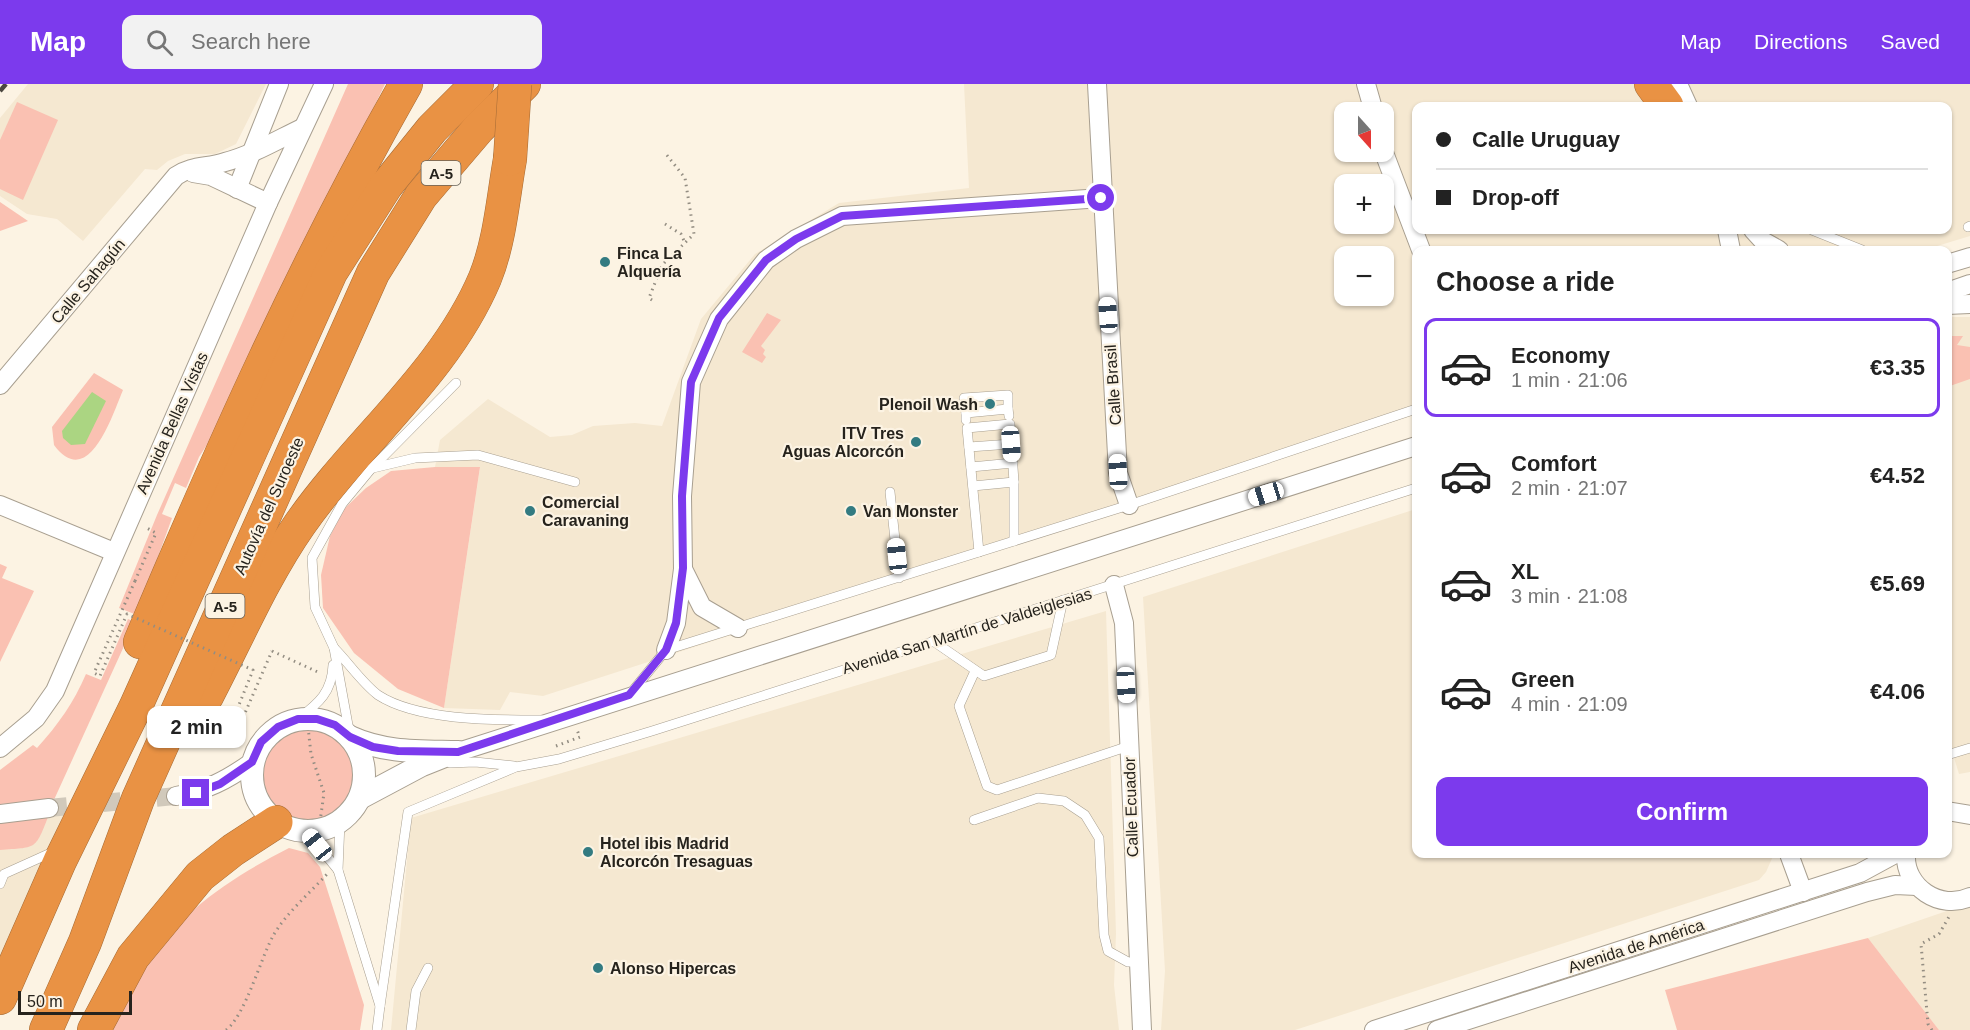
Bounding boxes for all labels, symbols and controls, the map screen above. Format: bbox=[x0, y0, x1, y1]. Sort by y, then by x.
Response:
search box bbox=[122, 15, 542, 69]
text: Map bbox=[30, 26, 86, 57]
icon: search bbox=[143, 26, 176, 59]
text: Search here bbox=[191, 29, 311, 54]
text: Map bbox=[1680, 30, 1721, 53]
text: Directions bbox=[1754, 30, 1847, 53]
text: Saved bbox=[1880, 30, 1940, 53]
north arrow bbox=[1334, 102, 1394, 162]
map controls bbox=[1334, 102, 1394, 306]
text: Calle Uruguay bbox=[1472, 127, 1620, 152]
road number: A-5 bbox=[422, 161, 460, 185]
button: + bbox=[1334, 174, 1394, 234]
route start bbox=[1087, 184, 1114, 211]
text: Drop-off bbox=[1472, 185, 1559, 210]
street label: Calle Sahagún bbox=[48, 235, 128, 327]
place label: Finca La Alquería bbox=[617, 245, 682, 280]
button: − bbox=[1334, 246, 1394, 306]
marker: Finca La Alquería bbox=[598, 255, 612, 269]
text: Choose a ride bbox=[1436, 267, 1615, 297]
car bbox=[1098, 296, 1118, 334]
icon: car bbox=[1439, 341, 1493, 395]
text: Economy bbox=[1511, 343, 1610, 368]
street label: Calle Brasil bbox=[1102, 344, 1124, 426]
street label: Avenida Bellas Vistas bbox=[133, 350, 211, 496]
text: €3.35 bbox=[1870, 355, 1925, 380]
text: 1 min · 21:06 bbox=[1511, 369, 1628, 391]
place label: Plenoil Wash bbox=[879, 396, 978, 413]
marker: Plenoil Wash bbox=[983, 397, 997, 411]
place label: ITV Tres Aguas Alcorcón bbox=[782, 425, 904, 460]
car bbox=[1001, 425, 1021, 463]
street label: Autovía del Suroeste bbox=[231, 435, 307, 577]
marker: ITV Tres Aguas Alcorcón bbox=[909, 435, 923, 449]
icon: car bbox=[1439, 449, 1493, 503]
text: Comfort bbox=[1511, 451, 1597, 476]
car bbox=[1108, 454, 1128, 490]
text: €4.52 bbox=[1870, 463, 1925, 488]
text: 2 min · 21:07 bbox=[1511, 477, 1628, 499]
car bbox=[1246, 480, 1286, 508]
place label: Comercial Caravaning bbox=[542, 494, 629, 529]
place label: Van Monster bbox=[863, 503, 958, 520]
marker: Comercial Caravaning bbox=[523, 504, 537, 518]
marker: Van Monster bbox=[844, 504, 858, 518]
car bbox=[886, 537, 908, 575]
icon: car bbox=[1439, 557, 1493, 611]
text: XL bbox=[1511, 559, 1539, 584]
text: €5.69 bbox=[1870, 571, 1925, 596]
street label: Avenida San Martín de Valdeiglesias bbox=[840, 585, 1094, 677]
text: 3 min · 21:08 bbox=[1511, 585, 1628, 607]
road number: A-5 bbox=[206, 594, 244, 618]
icon: car bbox=[1439, 665, 1493, 719]
car bbox=[1116, 667, 1136, 703]
text: Green bbox=[1511, 667, 1575, 692]
text: €4.06 bbox=[1870, 679, 1925, 704]
text: 4 min · 21:09 bbox=[1511, 693, 1628, 715]
callout: 2 min bbox=[146, 706, 246, 748]
text: 2 min bbox=[170, 716, 223, 738]
street label: Calle Ecuador bbox=[1121, 756, 1141, 858]
button: Confirm bbox=[1436, 777, 1928, 846]
route end bbox=[182, 779, 209, 806]
car bbox=[299, 825, 335, 865]
place label: Hotel ibis Madrid Alcorcón Tresaguas bbox=[600, 835, 753, 870]
marker: Hotel ibis Madrid Alcorcón Tresaguas bbox=[581, 845, 595, 859]
street label: Avenida de América bbox=[1566, 916, 1706, 976]
place label: Alonso Hipercas bbox=[610, 960, 736, 977]
marker: Alonso Hipercas bbox=[591, 961, 605, 975]
scale bar bbox=[18, 988, 132, 1016]
text: 50 m bbox=[27, 993, 63, 1010]

